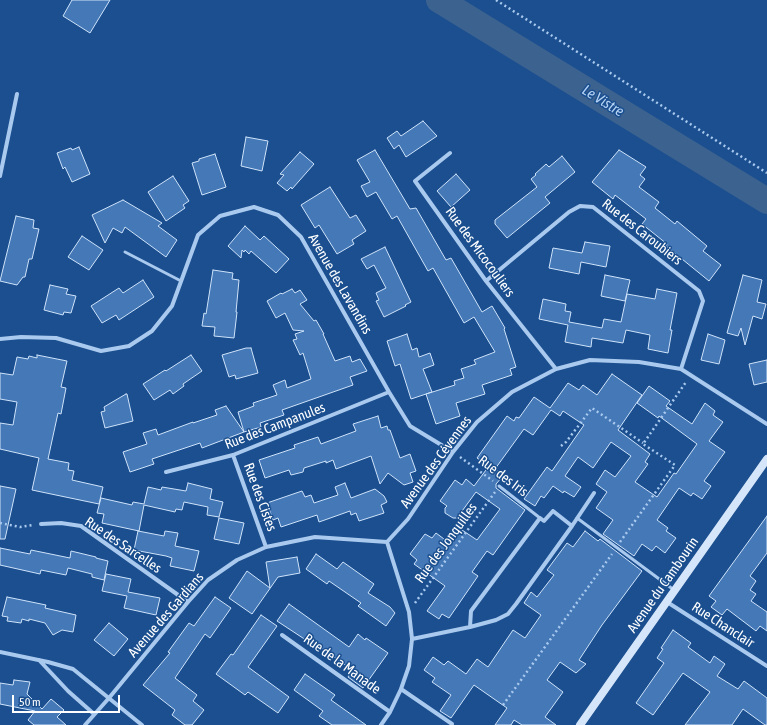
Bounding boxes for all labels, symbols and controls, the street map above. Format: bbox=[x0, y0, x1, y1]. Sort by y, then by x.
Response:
water label: Le Vistre bbox=[579, 81, 627, 121]
street label: Rue des Caroubiers bbox=[598, 195, 686, 269]
street label: Rue des Micocouliers bbox=[442, 204, 518, 300]
street label: Avenue des Lavandins bbox=[304, 231, 376, 337]
street label: Rue des Campanules bbox=[222, 399, 328, 453]
street label: Avenue des Cévennes bbox=[397, 413, 475, 511]
street label: Rue des Iris bbox=[475, 452, 531, 500]
street label: Rue des Cistes bbox=[240, 461, 280, 533]
street label: Rue des Jonquilles bbox=[411, 500, 481, 586]
street label: Rue des Sarcelles bbox=[82, 513, 164, 577]
street label: Avenue du Cambourin bbox=[624, 534, 702, 636]
street label: Avenue des Gardians bbox=[125, 569, 207, 661]
street label: Rue Chanclair bbox=[689, 599, 757, 651]
street label: Rue de la Manade bbox=[300, 630, 384, 698]
scale bar bbox=[14, 687, 122, 713]
text: 50 m bbox=[19, 695, 41, 709]

